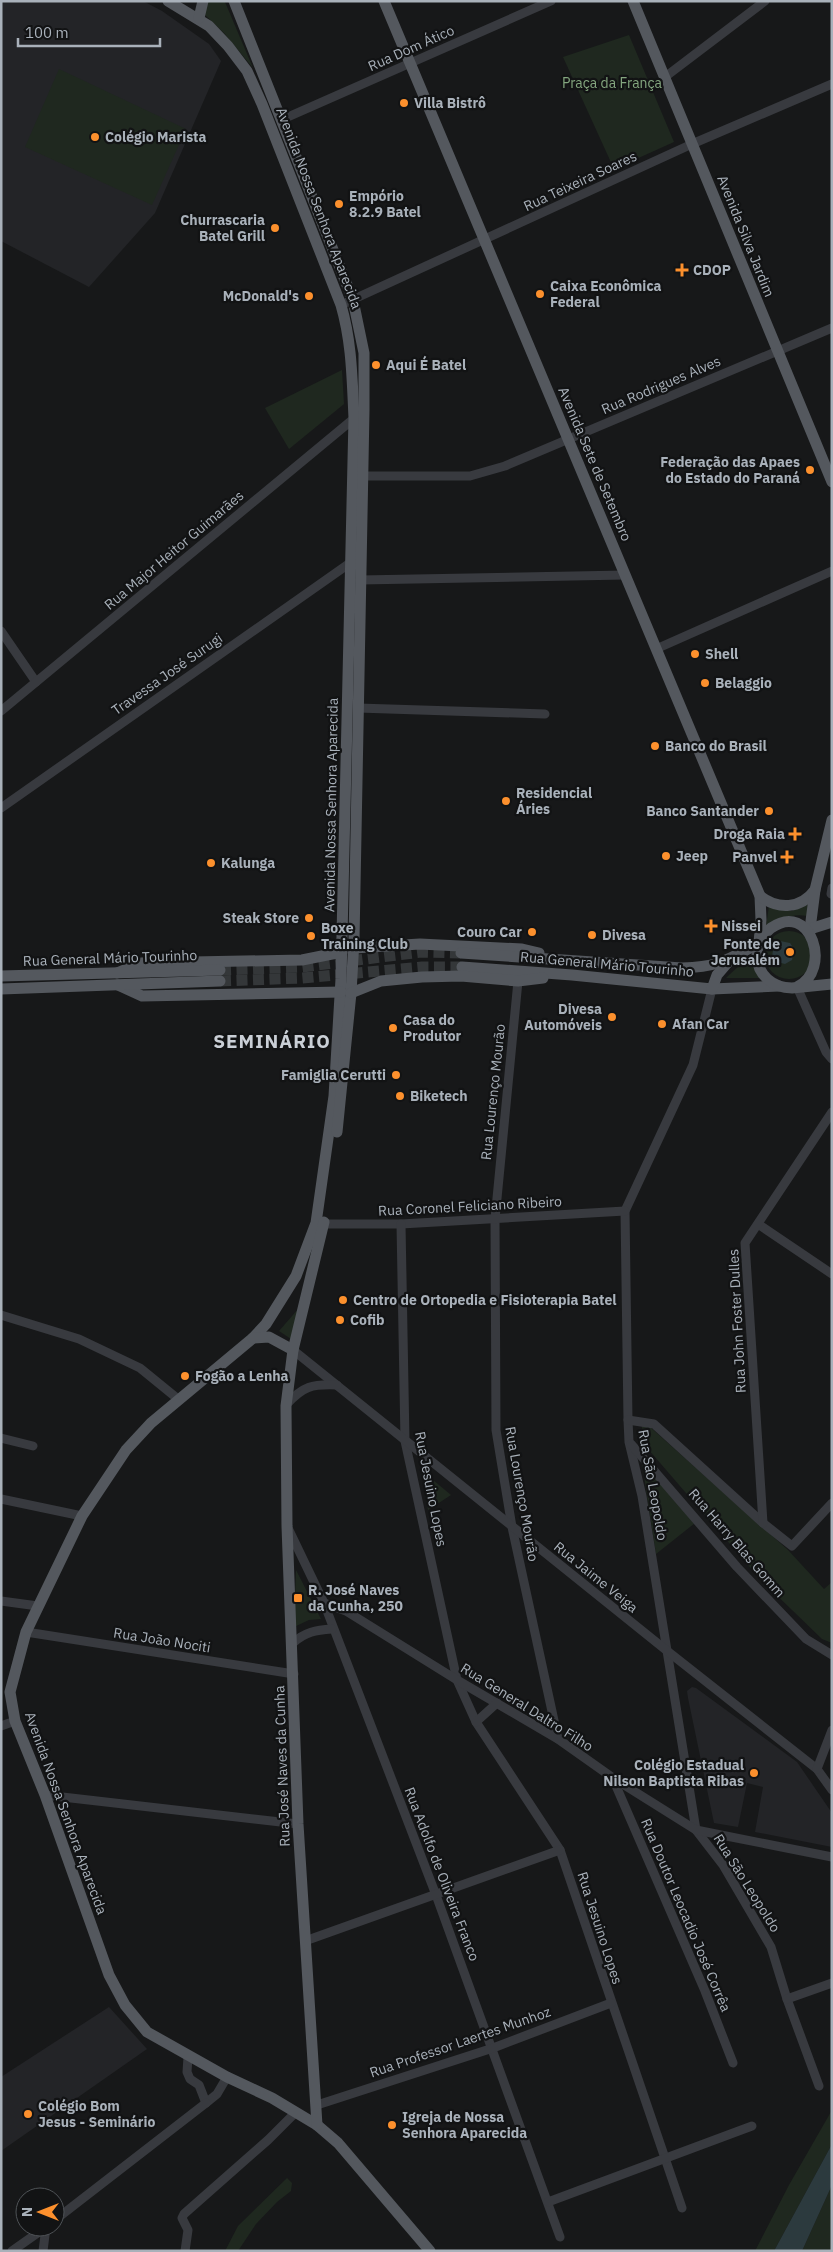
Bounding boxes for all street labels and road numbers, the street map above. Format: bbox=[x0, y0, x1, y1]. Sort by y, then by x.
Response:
street label: Rua Dom Ático bbox=[365, 20, 457, 75]
street label: Avenida Nossa Senhora Aparecida bbox=[272, 105, 366, 312]
street label: Rua Teixeira Soares bbox=[520, 147, 640, 215]
street label: Avenida Silva Jardim bbox=[713, 172, 779, 300]
street label: Rua Rodrigues Alves bbox=[599, 352, 724, 418]
street label: Avenida Sete de Setembro bbox=[554, 384, 636, 544]
street label: Rua Major Heitor Guimarães bbox=[101, 486, 248, 614]
street label: Travessa José Surugi bbox=[108, 629, 226, 719]
street label: Avenida Nossa Senhora Aparecida bbox=[320, 697, 342, 912]
street label: Rua General Mário Tourinho bbox=[23, 946, 198, 970]
street label: Rua General Mário Tourinho bbox=[519, 947, 695, 981]
street label: Rua Lourenço Mourão bbox=[477, 1023, 509, 1161]
street label: Rua Coronel Feliciano Ribeiro bbox=[378, 1192, 563, 1220]
street label: Rua John Foster Dulles bbox=[724, 1248, 750, 1394]
street label: Rua Lourenço Mourão bbox=[501, 1425, 543, 1563]
street label: Rua São Leopoldo bbox=[634, 1428, 672, 1542]
street label: Rua Jesuino Lopes bbox=[411, 1430, 451, 1548]
street label: Rua Harry Blas Gomm bbox=[685, 1485, 789, 1601]
street label: Rua Jaime Veiga bbox=[550, 1538, 642, 1617]
street label: Rua João Nociti bbox=[112, 1623, 212, 1657]
street label: Rua General Daltro Filho bbox=[457, 1659, 597, 1755]
street label: Rua José Naves da Cunha bbox=[270, 1685, 294, 1847]
street label: Avenida Nossa Senhora Aparecida bbox=[21, 1709, 111, 1917]
street label: Rua Adolfo de Oliveira Franco bbox=[400, 1784, 484, 1964]
street label: Rua Doutor Leocadio José Corrêa bbox=[637, 1816, 735, 2015]
street label: Rua São Leopoldo bbox=[710, 1830, 785, 1936]
street label: Rua Jesuino Lopes bbox=[573, 1869, 627, 1987]
street label: Rua Professor Laertes Munhoz bbox=[367, 2002, 553, 2081]

